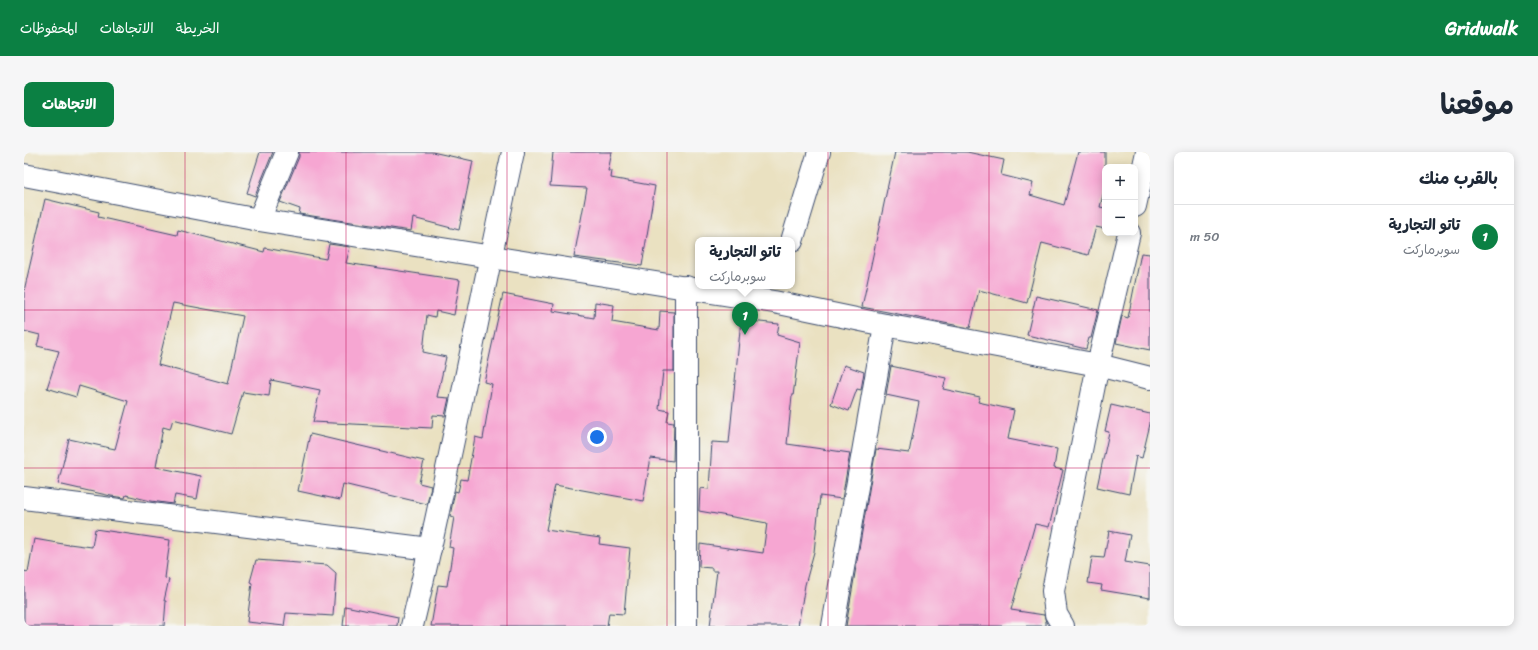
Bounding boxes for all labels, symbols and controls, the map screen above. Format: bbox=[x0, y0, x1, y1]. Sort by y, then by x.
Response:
text: Gridwalk bbox=[1445, 12, 1518, 45]
text: المحفوظات bbox=[20, 16, 78, 41]
text: الاتجاهات bbox=[100, 16, 154, 41]
text: الخريطة bbox=[176, 16, 219, 41]
text: موقعنا bbox=[1440, 80, 1514, 129]
button: الاتجاهات bbox=[24, 82, 114, 127]
text: بالقرب منك bbox=[1419, 163, 1498, 193]
map controls bbox=[1102, 164, 1138, 236]
button: + bbox=[1102, 164, 1138, 200]
button: − bbox=[1102, 200, 1138, 236]
text: تاتو التجارية bbox=[1389, 212, 1460, 238]
text: 50 m bbox=[1190, 225, 1220, 248]
text: 1 bbox=[1482, 225, 1488, 248]
popup bbox=[695, 237, 795, 289]
text: سوبرماركت bbox=[1403, 238, 1460, 261]
text: تاتو التجارية bbox=[709, 239, 781, 265]
text: سوبرماركت bbox=[709, 265, 766, 288]
pin: 1 bbox=[732, 302, 758, 335]
your location bbox=[587, 427, 607, 447]

